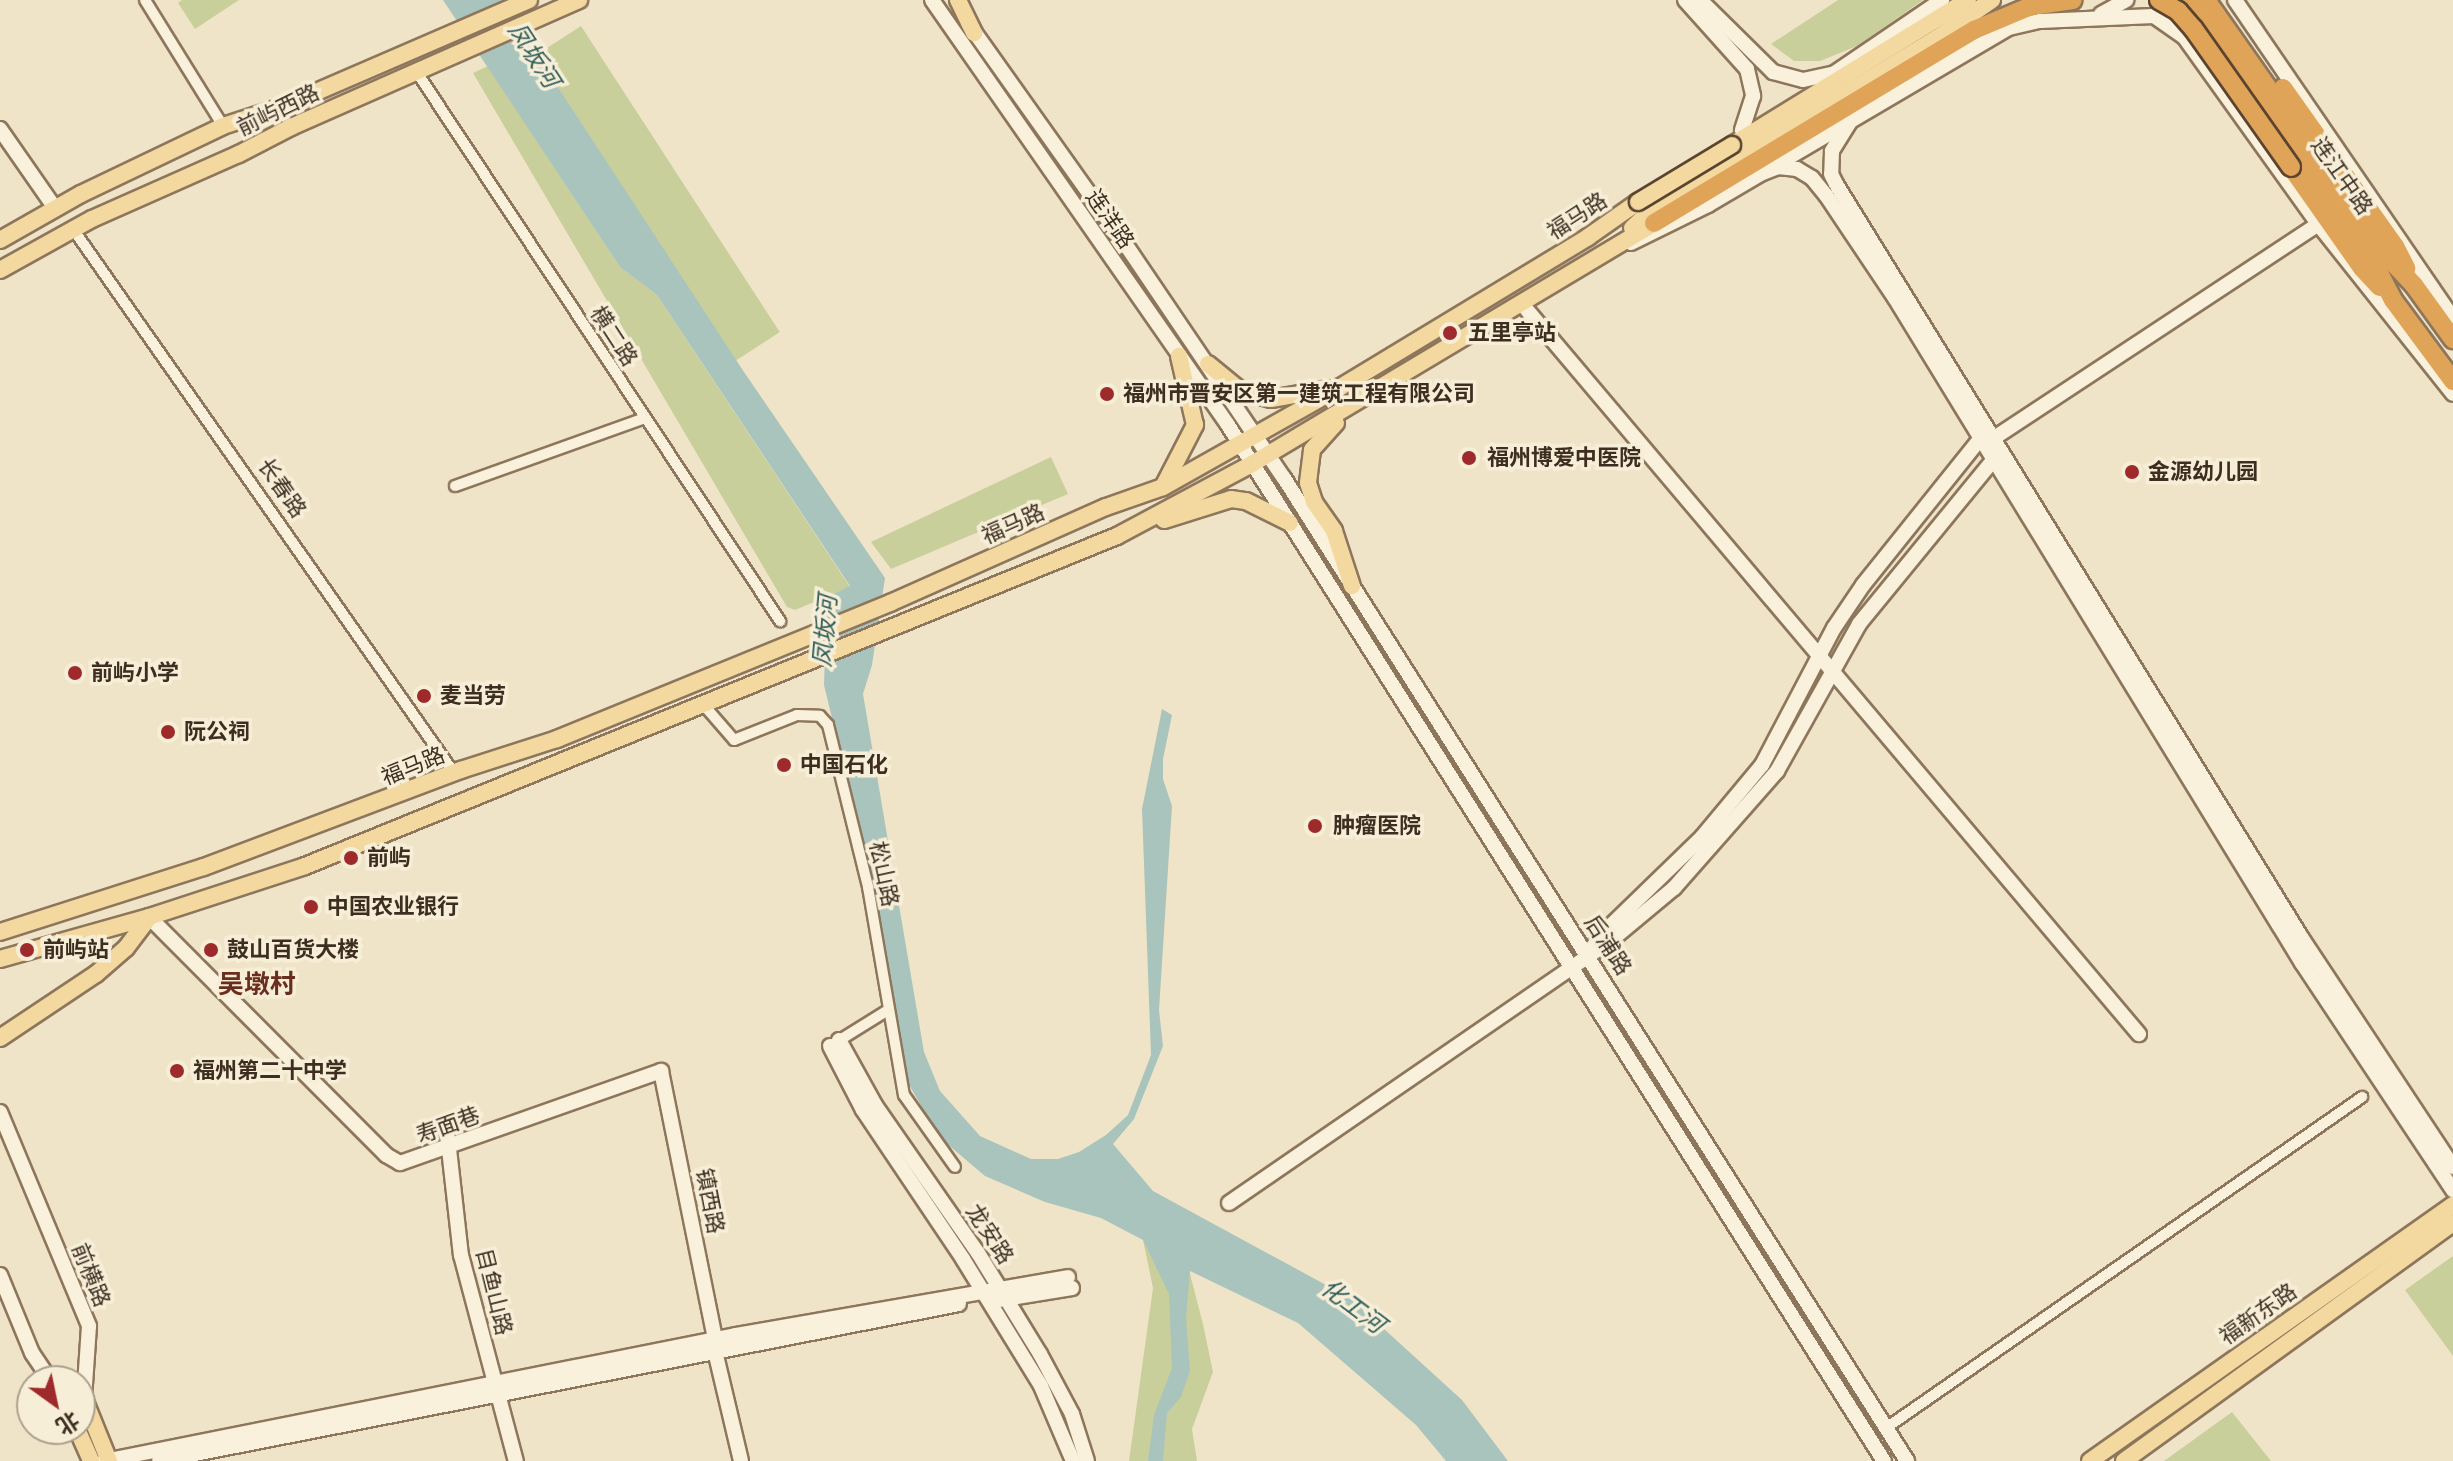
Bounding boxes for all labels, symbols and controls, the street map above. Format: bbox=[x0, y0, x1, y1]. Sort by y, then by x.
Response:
water label: 凤坂河 bbox=[502, 17, 566, 93]
street label: 前屿西路 bbox=[233, 79, 323, 141]
street label: 连江中路 bbox=[2306, 132, 2378, 220]
street label: 连洋路 bbox=[1080, 184, 1140, 254]
street label: 福马路 bbox=[1542, 187, 1612, 245]
street label: 横二路 bbox=[585, 301, 643, 371]
place label: 五里亭站 bbox=[1468, 320, 1556, 346]
marker: 五里亭站 bbox=[1439, 322, 1461, 344]
place label: 福州市晋安区第一建筑工程有限公司 bbox=[1123, 381, 1475, 407]
marker: 福州市晋安区第一建筑工程有限公司 bbox=[1098, 385, 1116, 403]
place label: 福州博爱中医院 bbox=[1487, 445, 1641, 471]
marker: 福州博爱中医院 bbox=[1458, 447, 1480, 469]
street label: 长春路 bbox=[252, 453, 312, 523]
place label: 金源幼儿园 bbox=[2148, 459, 2258, 485]
marker: 金源幼儿园 bbox=[2123, 463, 2141, 481]
street label: 福马路 bbox=[977, 499, 1049, 549]
water label: 凤坂河 bbox=[808, 594, 842, 668]
place label: 前屿小学 bbox=[91, 660, 179, 686]
marker: 前屿小学 bbox=[66, 664, 84, 682]
place label: 麦当劳 bbox=[440, 683, 506, 709]
marker: 麦当劳 bbox=[415, 687, 433, 705]
place label: 阮公祠 bbox=[184, 719, 250, 745]
marker: 阮公祠 bbox=[159, 723, 177, 741]
street label: 福马路 bbox=[377, 741, 449, 791]
place label: 中国石化 bbox=[800, 752, 888, 778]
marker: 中国石化 bbox=[775, 756, 793, 774]
place label: 肿瘤医院 bbox=[1333, 813, 1421, 839]
marker: 肿瘤医院 bbox=[1304, 815, 1326, 837]
street label: 松山路 bbox=[864, 839, 904, 909]
place label: 前屿 bbox=[367, 845, 411, 871]
marker: 前屿 bbox=[342, 849, 360, 867]
place label: 中国农业银行 bbox=[327, 894, 459, 920]
marker: 中国农业银行 bbox=[302, 898, 320, 916]
street label: 后浦路 bbox=[1579, 910, 1637, 980]
place label: 前屿站 bbox=[43, 937, 109, 963]
place label: 鼓山百货大楼 bbox=[227, 937, 359, 963]
marker: 前屿站 bbox=[18, 941, 36, 959]
marker: 鼓山百货大楼 bbox=[202, 941, 220, 959]
district label: 吴墩村 bbox=[218, 968, 296, 1000]
place label: 福州第二十中学 bbox=[193, 1058, 347, 1084]
marker: 福州第二十中学 bbox=[168, 1062, 186, 1080]
street label: 寿面巷 bbox=[412, 1101, 484, 1149]
street label: 镇西路 bbox=[691, 1166, 729, 1236]
street label: 龙安路 bbox=[961, 1199, 1019, 1269]
street label: 前横路 bbox=[66, 1239, 116, 1311]
street label: 目鱼山路 bbox=[471, 1246, 517, 1338]
water label: 化工河 bbox=[1316, 1273, 1390, 1339]
street label: 福新东路 bbox=[2214, 1278, 2302, 1350]
north arrow bbox=[16, 1365, 96, 1445]
text: 北 bbox=[51, 1406, 85, 1441]

